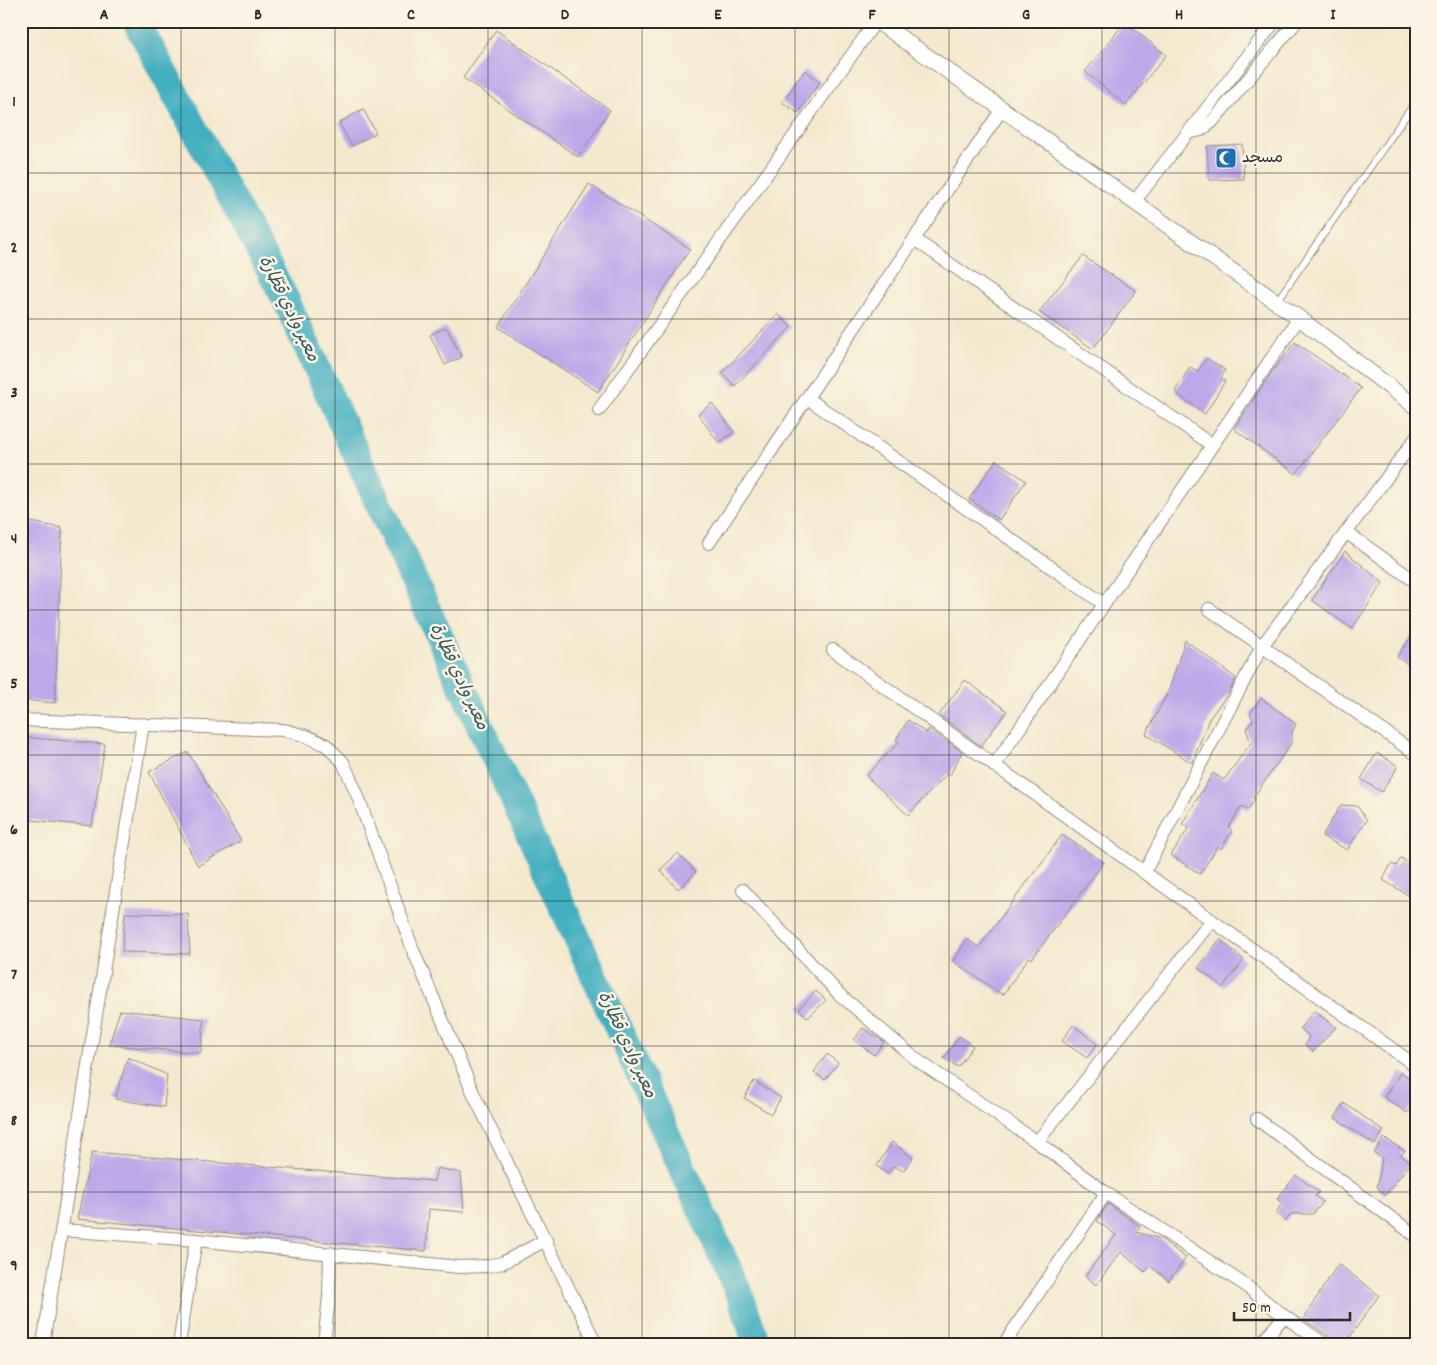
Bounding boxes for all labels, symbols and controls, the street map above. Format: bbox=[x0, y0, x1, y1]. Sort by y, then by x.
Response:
text: A bbox=[100, 4, 109, 27]
text: B bbox=[254, 4, 262, 27]
text: C bbox=[407, 4, 415, 27]
text: D bbox=[561, 4, 570, 27]
text: E bbox=[714, 4, 722, 27]
text: F bbox=[868, 4, 876, 27]
text: G bbox=[1022, 4, 1030, 27]
text: H bbox=[1175, 4, 1183, 27]
text: I bbox=[1331, 4, 1337, 27]
text: 1 bbox=[12, 91, 16, 114]
mosque icon: مسجد bbox=[1214, 146, 1238, 170]
place label: مسجد bbox=[1242, 147, 1283, 170]
text: 2 bbox=[11, 237, 18, 260]
water label: معبر وادي قطّارة bbox=[251, 252, 325, 367]
text: 3 bbox=[10, 382, 18, 405]
text: 4 bbox=[11, 528, 17, 551]
water label: معبر وادي قطّارة bbox=[422, 619, 494, 735]
text: 5 bbox=[10, 673, 18, 696]
text: 6 bbox=[10, 819, 18, 842]
text: 7 bbox=[11, 964, 17, 987]
water label: معبر وادي قطّارة bbox=[590, 987, 662, 1103]
text: 8 bbox=[11, 1110, 18, 1133]
text: 9 bbox=[10, 1255, 18, 1278]
scale bar bbox=[1234, 1290, 1351, 1322]
text: 50 m bbox=[1242, 1298, 1271, 1320]

